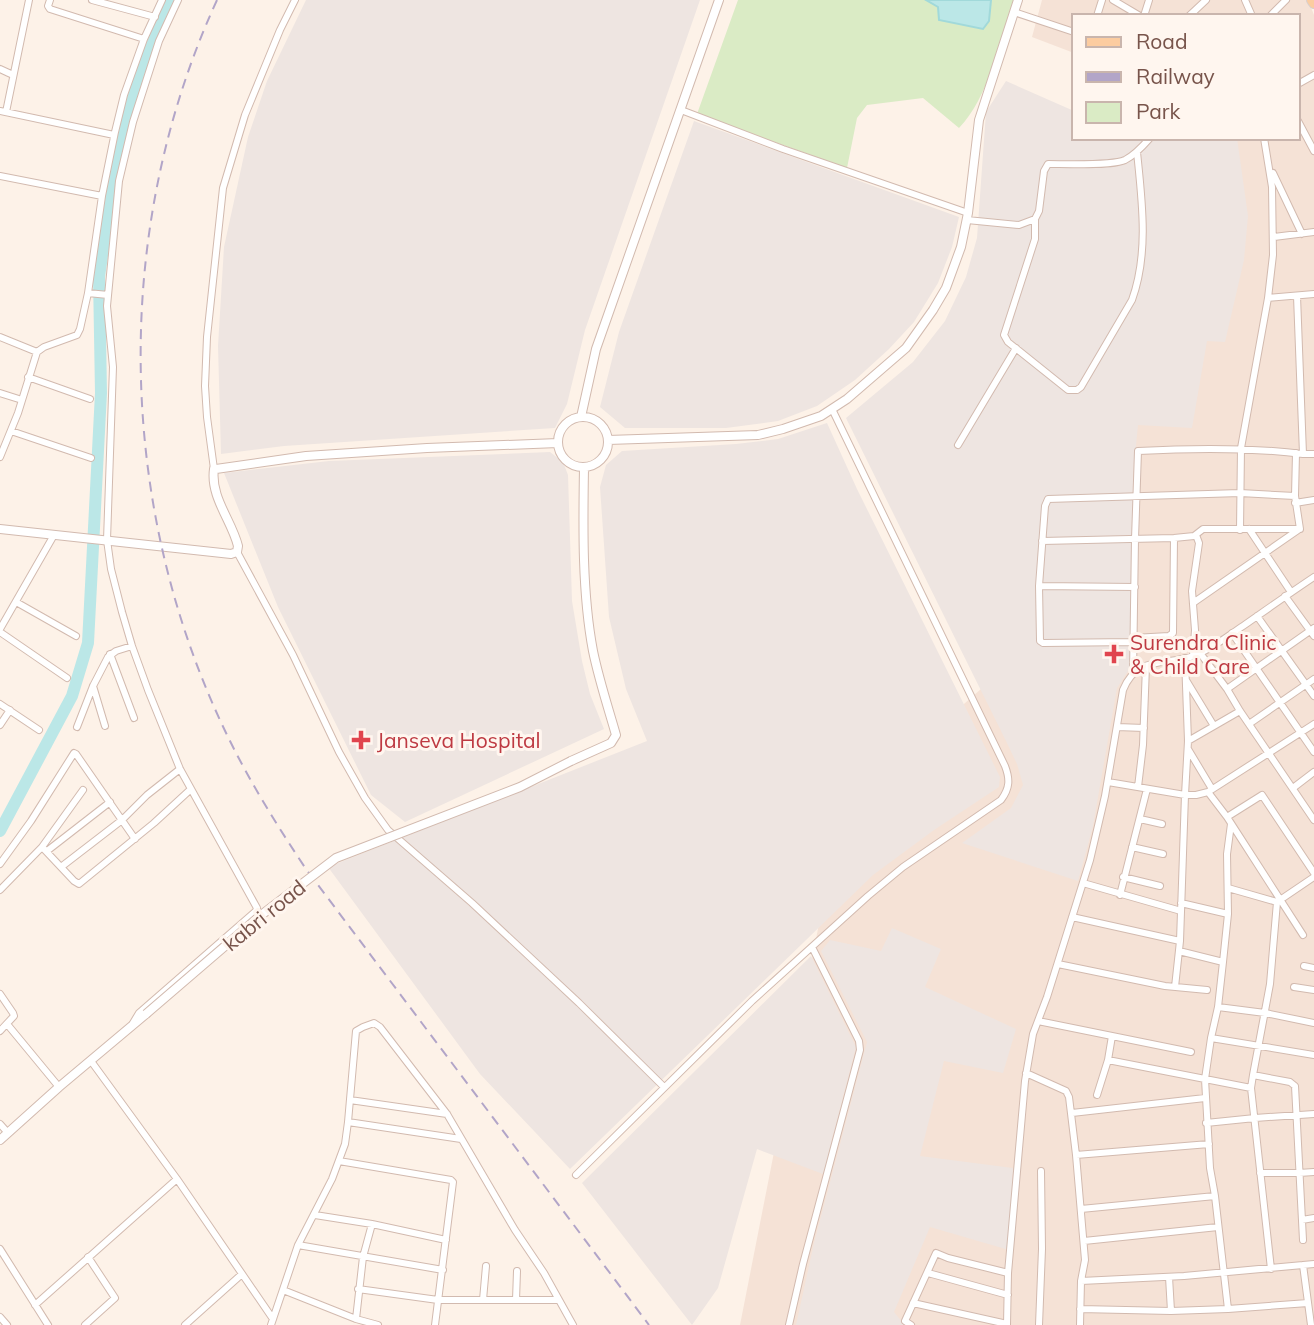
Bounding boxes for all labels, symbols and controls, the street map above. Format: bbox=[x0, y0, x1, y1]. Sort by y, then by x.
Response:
legend bbox=[1072, 14, 1300, 140]
text: Road bbox=[1136, 28, 1187, 54]
text: Railway bbox=[1136, 63, 1215, 89]
text: Park bbox=[1136, 98, 1180, 124]
place label: Surendra Clinic & Child Care bbox=[1130, 629, 1277, 679]
marker: Surendra Clinic & Child Care bbox=[1104, 644, 1124, 664]
place label: Janseva Hospital bbox=[377, 727, 541, 753]
marker: Janseva Hospital bbox=[351, 730, 371, 750]
street label: kabri road bbox=[217, 874, 311, 956]

